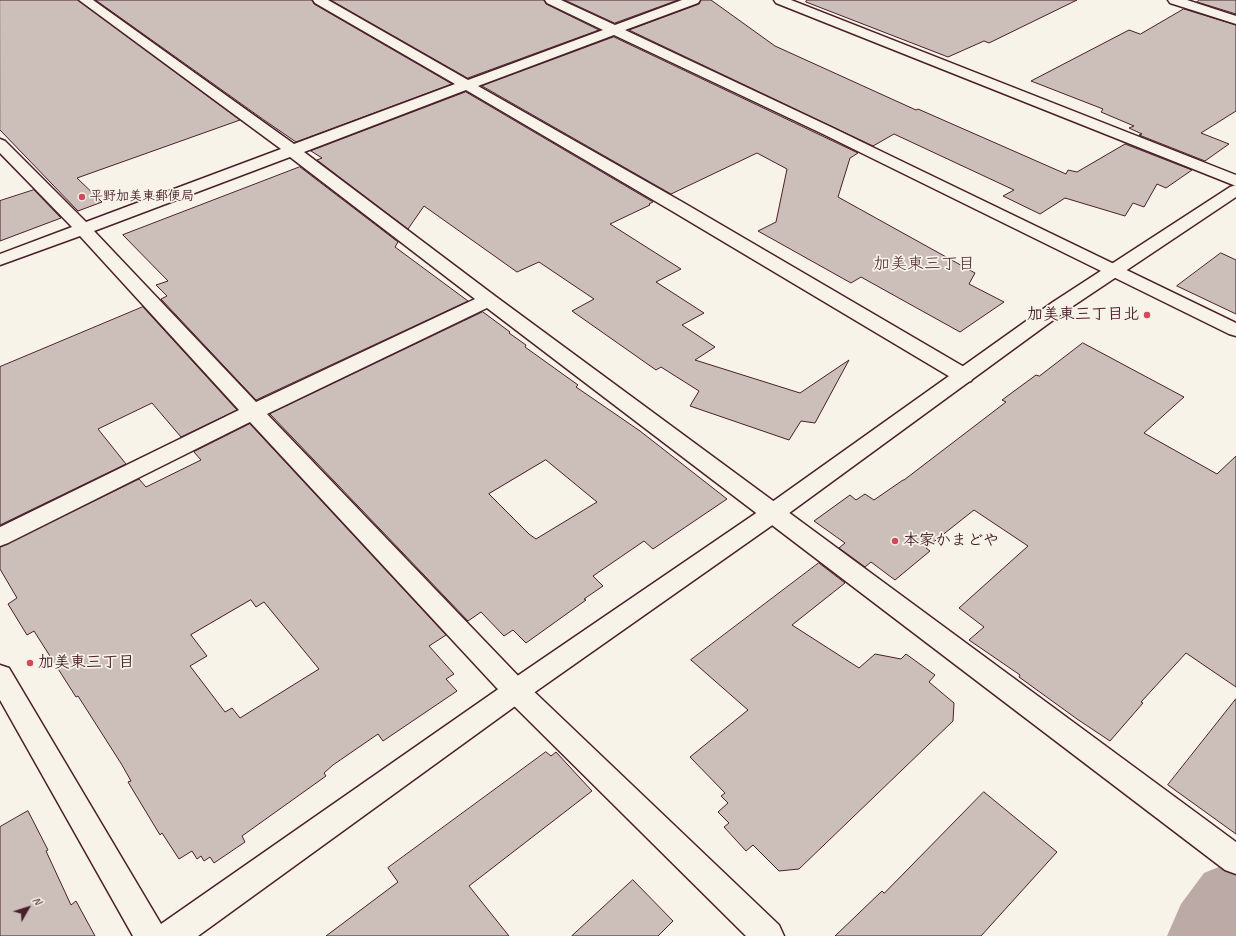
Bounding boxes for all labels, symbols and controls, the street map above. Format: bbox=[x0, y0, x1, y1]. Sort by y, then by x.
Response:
place label: 平野加美東郵便局 bbox=[90, 189, 194, 205]
marker: 平野加美東郵便局 bbox=[77, 192, 87, 202]
district label: 加美東三丁目 bbox=[873, 255, 975, 275]
place label: 加美東三丁目北 bbox=[1027, 305, 1139, 325]
marker: 加美東三丁目北 bbox=[1142, 310, 1152, 320]
place label: 本家かまどや bbox=[903, 531, 999, 551]
marker: 本家かまどや bbox=[890, 536, 900, 546]
place label: 加美東三丁目 bbox=[38, 653, 134, 673]
marker: 加美東三丁目 bbox=[25, 658, 35, 668]
north arrow bbox=[8, 888, 48, 928]
text: N bbox=[30, 893, 45, 908]

